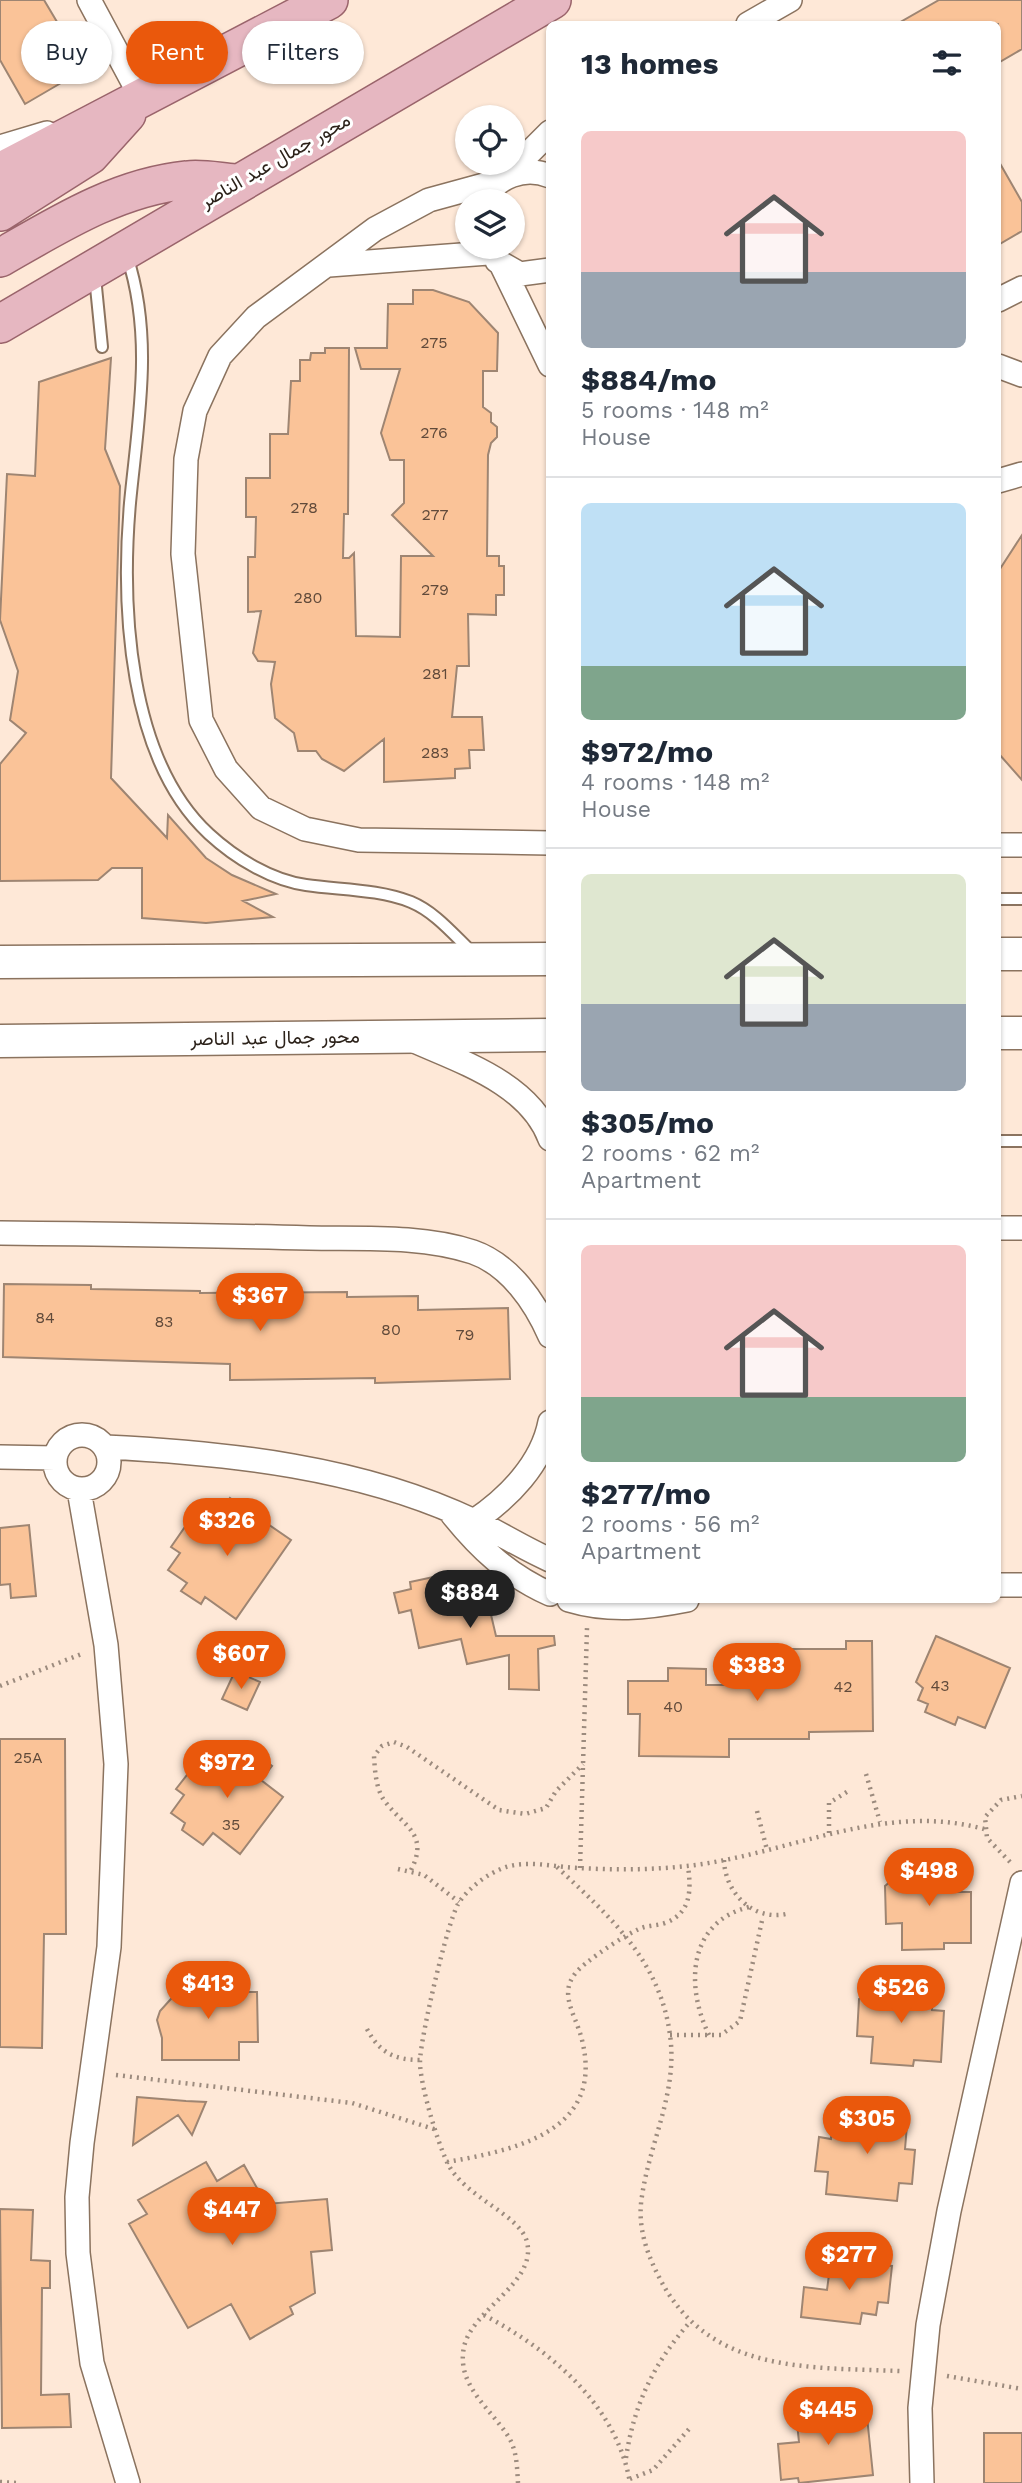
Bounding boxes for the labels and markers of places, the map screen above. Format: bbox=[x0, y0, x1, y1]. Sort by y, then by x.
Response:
pin: $367 bbox=[219, 1274, 301, 1333]
pin: $326 bbox=[186, 1498, 268, 1558]
pin: $884 bbox=[429, 1570, 511, 1630]
pin: $607 bbox=[200, 1632, 282, 1691]
pin: $383 bbox=[716, 1644, 798, 1703]
pin: $972 bbox=[186, 1741, 268, 1800]
pin: $498 bbox=[888, 1848, 970, 1908]
pin: $413 bbox=[167, 1962, 249, 2021]
pin: $526 bbox=[860, 1966, 942, 2025]
pin: $305 bbox=[826, 2096, 908, 2156]
pin: $447 bbox=[191, 2188, 273, 2247]
pin: $277 bbox=[808, 2232, 890, 2292]
pin: $445 bbox=[787, 2388, 869, 2447]

